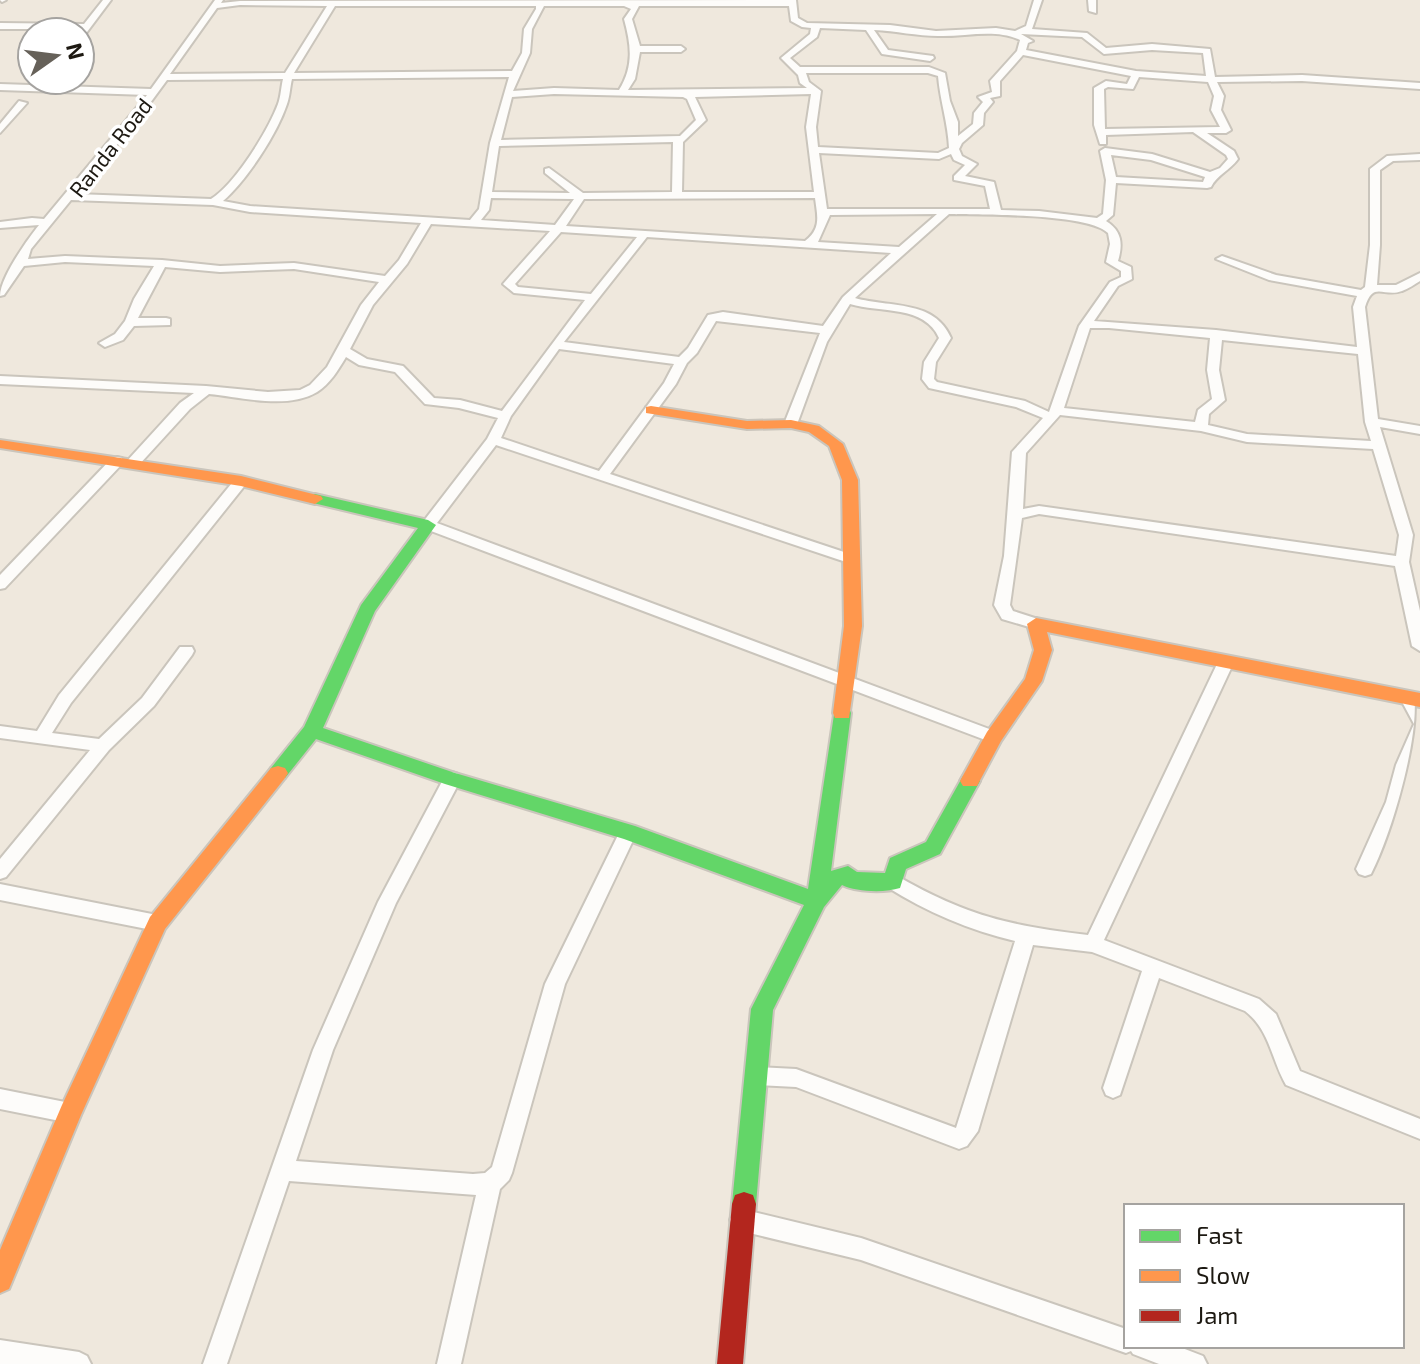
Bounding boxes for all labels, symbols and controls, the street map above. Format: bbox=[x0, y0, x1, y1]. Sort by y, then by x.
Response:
north arrow bbox=[16, 16, 96, 96]
text: N bbox=[62, 40, 91, 62]
street label: Randa Road bbox=[63, 92, 157, 202]
legend bbox=[1124, 1204, 1404, 1348]
text: Fast bbox=[1196, 1220, 1243, 1249]
text: Slow bbox=[1196, 1260, 1250, 1289]
text: Jam bbox=[1196, 1300, 1238, 1329]

